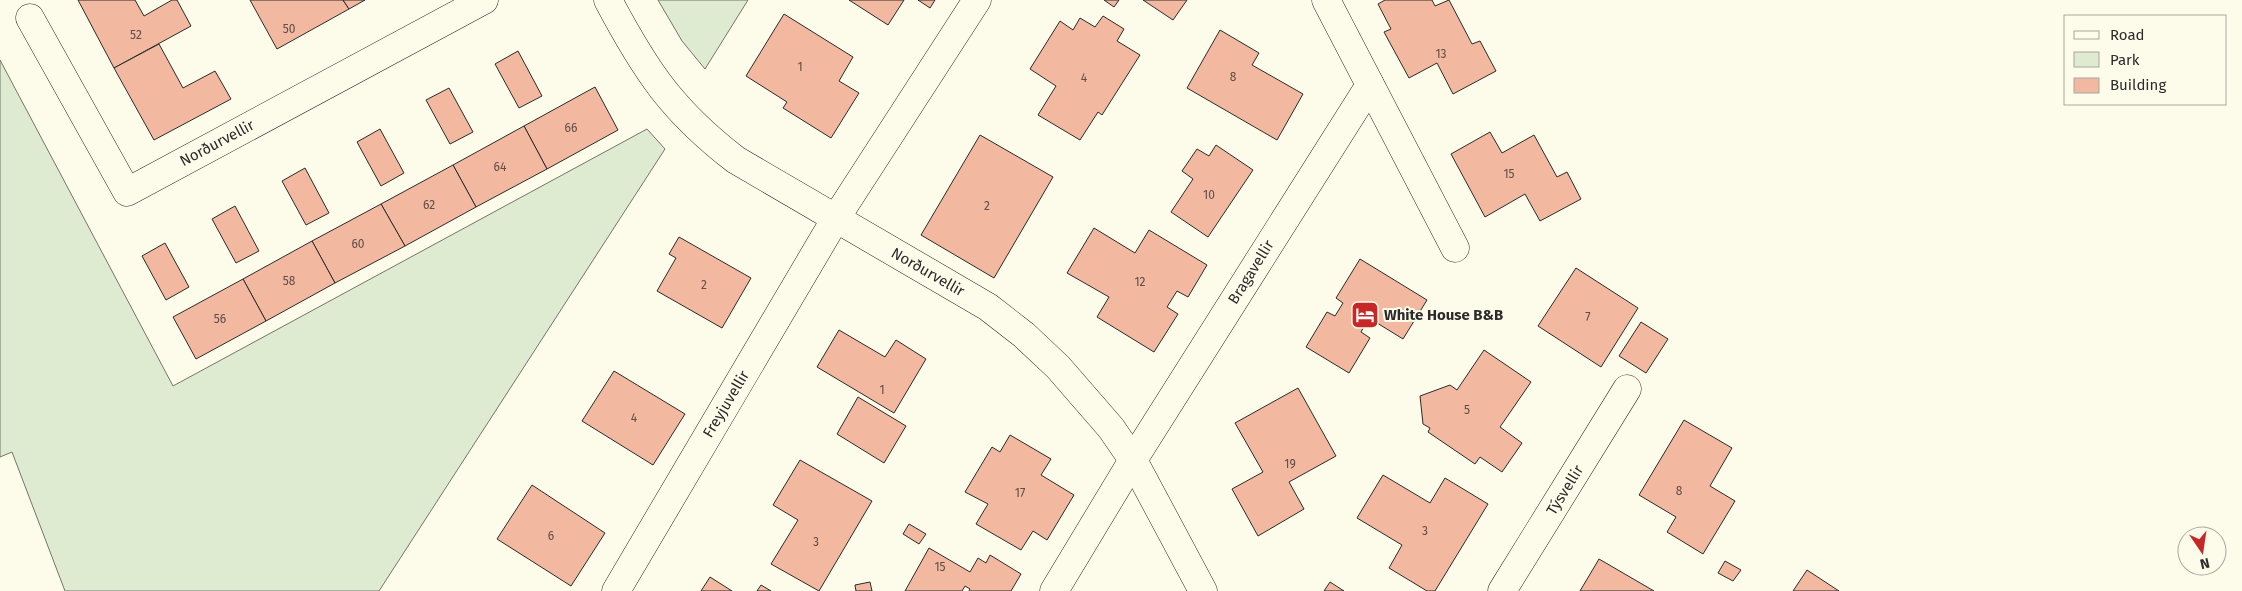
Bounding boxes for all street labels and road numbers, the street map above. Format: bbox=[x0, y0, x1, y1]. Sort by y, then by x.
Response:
street label: Norðurvellir bbox=[177, 116, 257, 170]
street label: Bragavellir bbox=[1224, 236, 1278, 307]
street label: Norðurvellir bbox=[888, 244, 968, 300]
street label: Freyjuvellir bbox=[699, 367, 753, 441]
street label: Týsvellir bbox=[1543, 462, 1587, 518]

